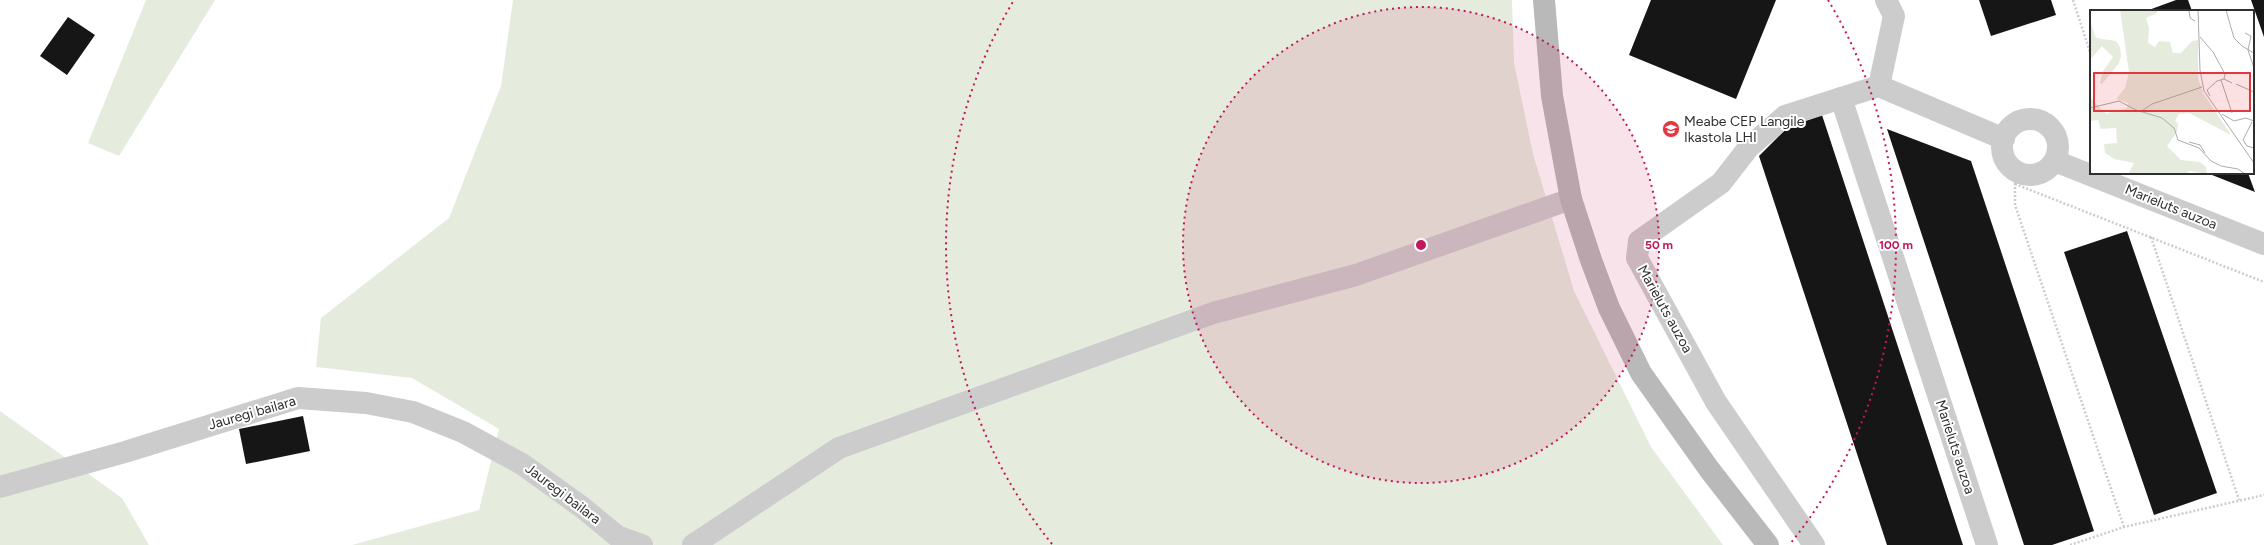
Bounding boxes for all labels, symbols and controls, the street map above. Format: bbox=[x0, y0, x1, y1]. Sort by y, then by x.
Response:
inset map bbox=[2090, 10, 2254, 174]
place label: Meabe CEP Langile Ikastola LHI bbox=[1684, 113, 1805, 146]
school or university icon: Meabe CEP Langile Ikastola LHI bbox=[1661, 119, 1681, 139]
street label: Marieluts auzoa bbox=[2122, 181, 2220, 233]
centre of rings bbox=[1414, 238, 1428, 252]
text: 50 m bbox=[1645, 238, 1673, 252]
text: 100 m bbox=[1879, 238, 1913, 252]
street label: Marieluts auzoa bbox=[1634, 262, 1696, 356]
street label: Jauregi bailara bbox=[206, 392, 298, 434]
street label: Marieluts auzoa bbox=[1932, 398, 1978, 496]
street label: Jauregi bailara bbox=[522, 460, 604, 528]

